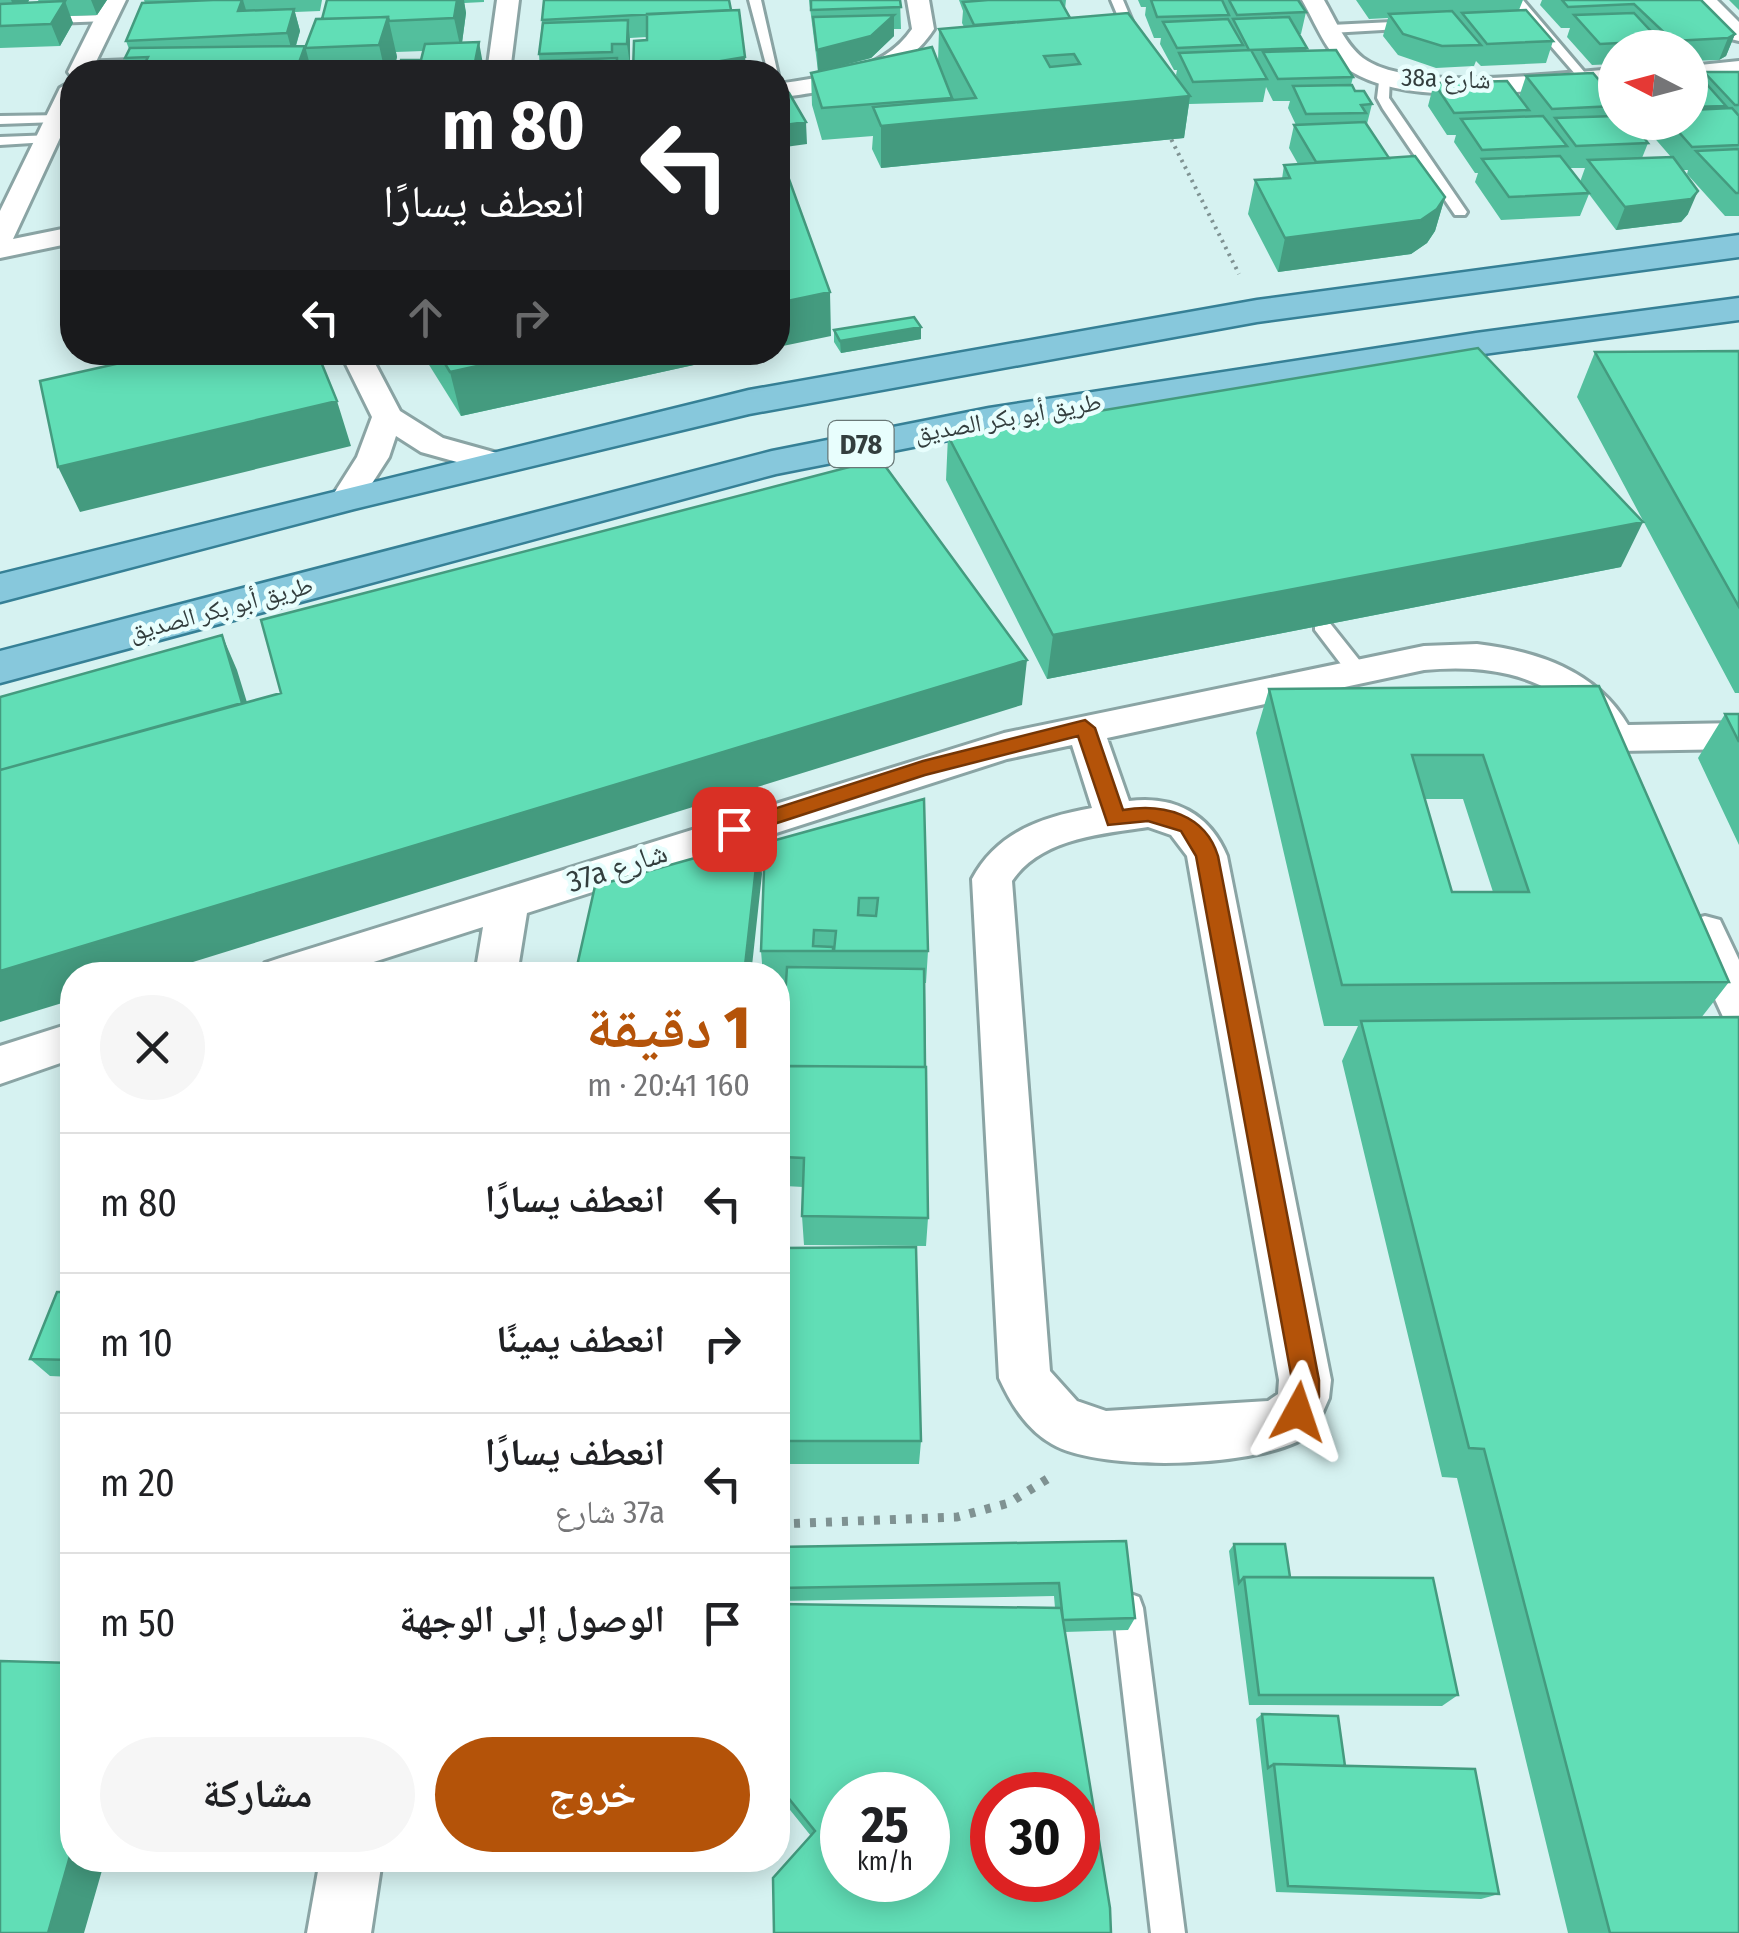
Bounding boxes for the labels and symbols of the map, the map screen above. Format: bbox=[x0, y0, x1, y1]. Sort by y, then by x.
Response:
north arrow bbox=[1598, 30, 1708, 140]
street label: 38a شارع bbox=[1401, 62, 1491, 96]
street label: طريق أبو بكر الصديق bbox=[912, 386, 1104, 449]
road number: D78 bbox=[828, 421, 894, 467]
street label: طريق أبو بكر الصديق bbox=[126, 569, 316, 648]
pin bbox=[692, 787, 777, 872]
street label: 37a شارع bbox=[562, 834, 672, 901]
position arrow bbox=[1246, 1360, 1350, 1464]
speed limit sign: 30 bbox=[970, 1772, 1100, 1902]

